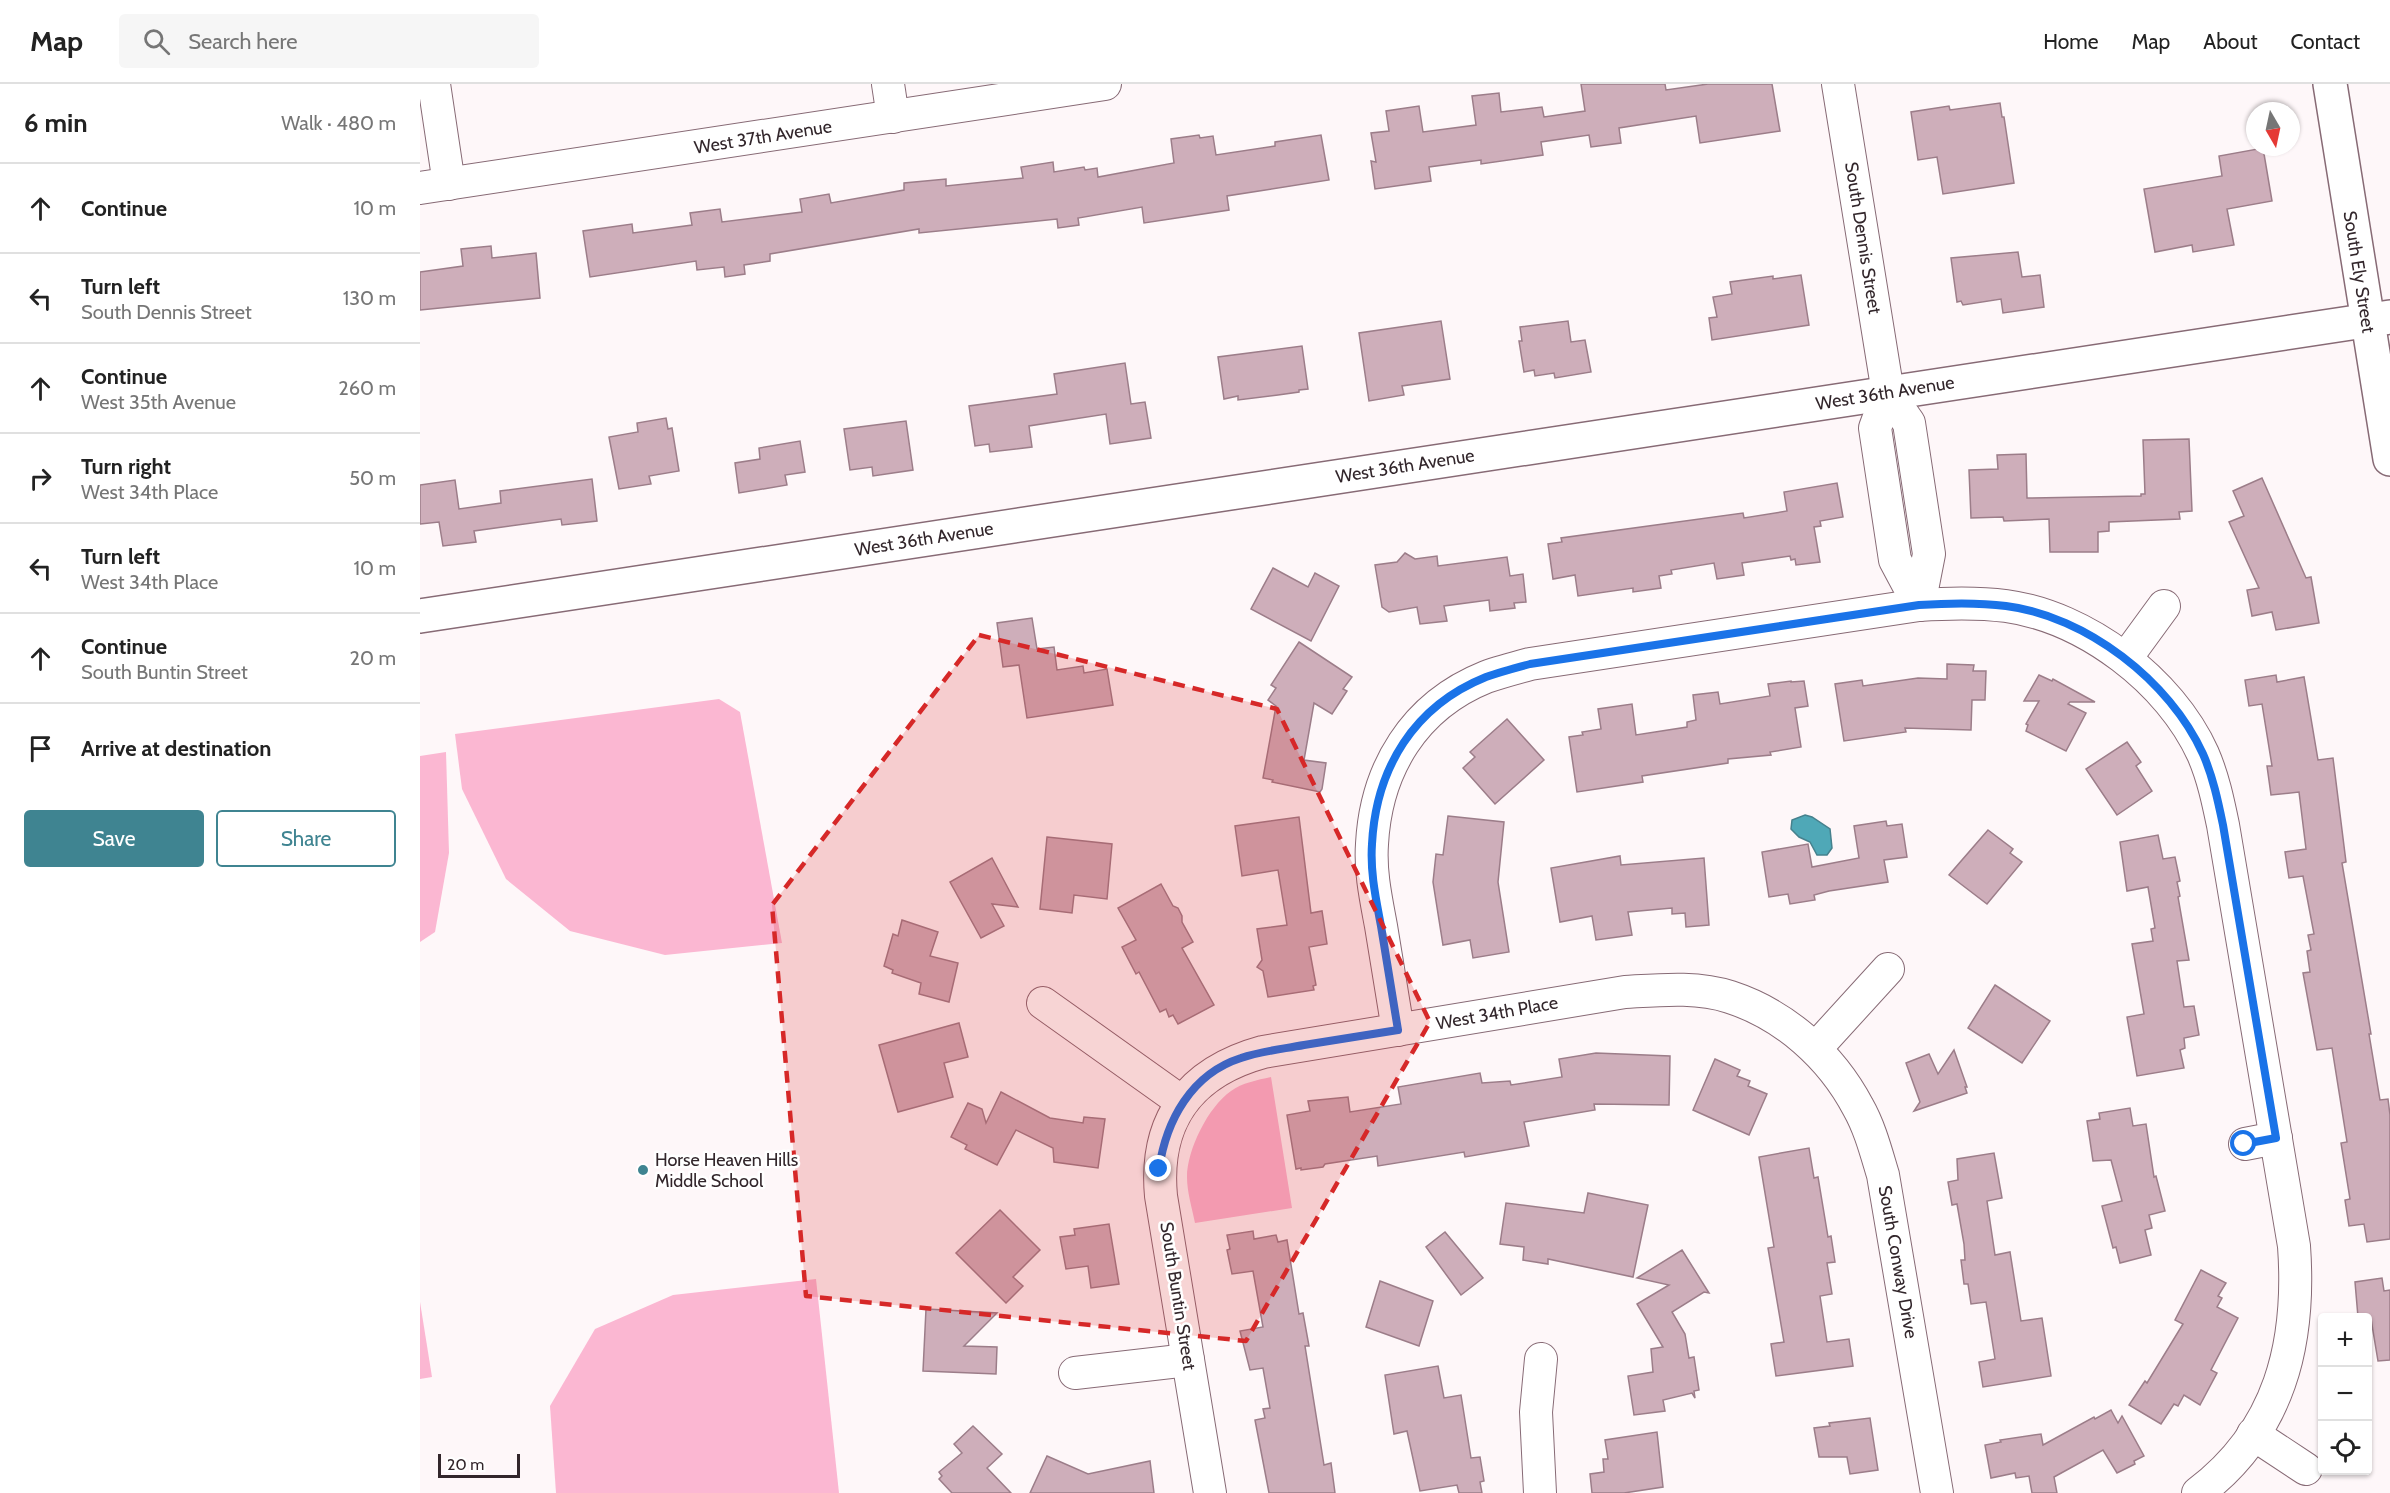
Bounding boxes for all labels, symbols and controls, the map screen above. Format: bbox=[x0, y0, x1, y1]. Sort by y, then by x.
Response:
search box bbox=[119, 14, 539, 68]
text: Map bbox=[30, 24, 83, 58]
icon: search bbox=[140, 25, 173, 58]
text: Search here bbox=[188, 28, 297, 55]
text: Home bbox=[2043, 29, 2099, 54]
text: Map bbox=[2132, 29, 2170, 54]
text: About bbox=[2203, 29, 2257, 54]
text: Contact bbox=[2290, 29, 2360, 54]
north arrow bbox=[2246, 102, 2300, 156]
text: 6 min bbox=[24, 107, 88, 139]
text: Walk · 480 m bbox=[281, 111, 396, 135]
street label: West 37th Avenue bbox=[693, 115, 833, 159]
street label: South Dennis Street bbox=[1840, 160, 1886, 316]
icon: ahead bbox=[24, 192, 57, 225]
text: Continue bbox=[81, 195, 167, 222]
text: 10 m bbox=[353, 196, 396, 220]
street label: South Ely Street bbox=[2338, 209, 2380, 335]
text: Turn left bbox=[81, 273, 160, 300]
icon: left bbox=[24, 282, 57, 315]
text: 130 m bbox=[343, 286, 396, 310]
text: South Dennis Street bbox=[81, 300, 252, 324]
text: Continue bbox=[81, 363, 167, 390]
street label: West 36th Avenue bbox=[1814, 371, 1956, 415]
icon: ahead bbox=[24, 372, 57, 405]
text: 260 m bbox=[338, 376, 396, 400]
text: West 35th Avenue bbox=[81, 390, 236, 414]
street label: West 36th Avenue bbox=[1334, 444, 1476, 488]
text: Turn right bbox=[81, 453, 171, 480]
icon: right bbox=[24, 462, 57, 495]
text: 50 m bbox=[349, 466, 396, 490]
text: West 34th Place bbox=[81, 480, 218, 504]
street label: West 36th Avenue bbox=[853, 517, 995, 561]
text: Turn left bbox=[81, 543, 160, 570]
icon: left bbox=[24, 552, 57, 585]
text: 10 m bbox=[353, 556, 396, 580]
text: West 34th Place bbox=[81, 570, 218, 594]
text: Continue bbox=[81, 633, 167, 660]
icon: ahead bbox=[24, 642, 57, 675]
text: 20 m bbox=[350, 646, 396, 670]
text: South Buntin Street bbox=[81, 660, 248, 684]
icon: arrive bbox=[24, 732, 57, 765]
text: Arrive at destination bbox=[81, 735, 271, 762]
button: Save bbox=[24, 810, 204, 867]
button: Share bbox=[216, 810, 396, 867]
street label: West 34th Place bbox=[1434, 991, 1560, 1035]
route start bbox=[2230, 1130, 2256, 1156]
place label: Horse Heaven Hills Middle School bbox=[655, 1149, 798, 1192]
route end bbox=[1145, 1155, 1171, 1181]
marker: Horse Heaven Hills Middle School bbox=[636, 1163, 650, 1177]
street label: South Conway Drive bbox=[1874, 1184, 1922, 1340]
street label: South Buntin Street bbox=[1155, 1220, 1201, 1372]
map controls bbox=[2318, 1313, 2372, 1475]
button: + bbox=[2318, 1313, 2372, 1367]
button: − bbox=[2318, 1367, 2372, 1421]
button: locate bbox=[2318, 1421, 2372, 1475]
scale bar bbox=[438, 1451, 520, 1478]
text: 20 m bbox=[447, 1455, 484, 1474]

